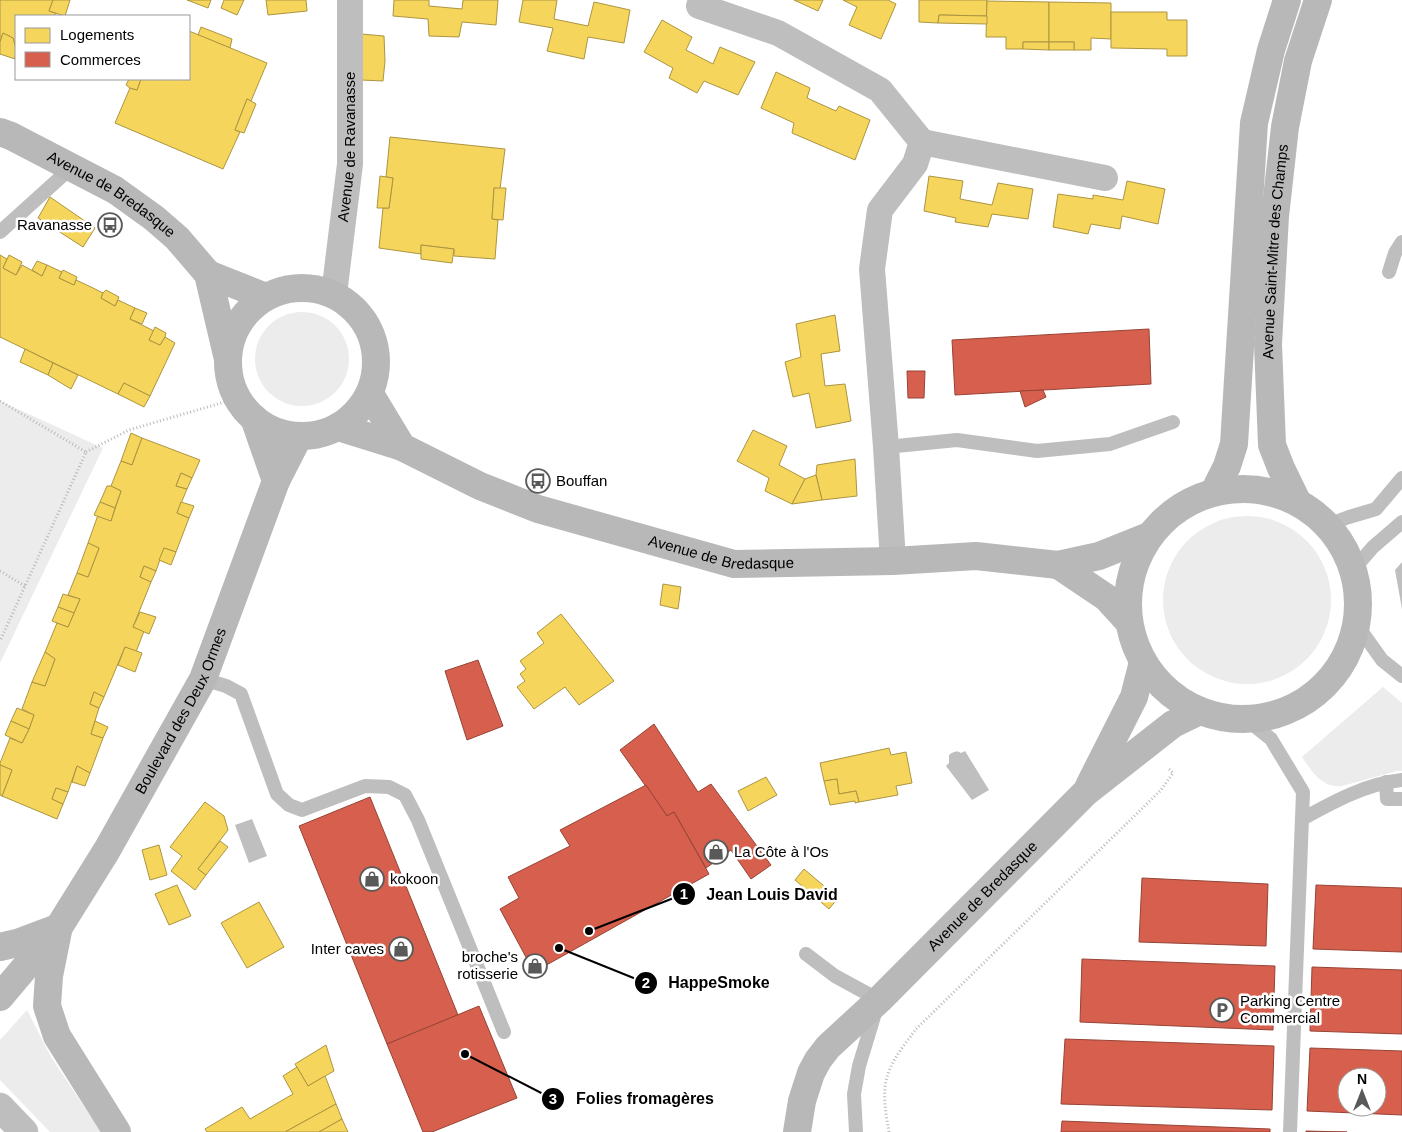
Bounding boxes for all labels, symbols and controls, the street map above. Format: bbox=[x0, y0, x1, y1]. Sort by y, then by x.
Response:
legend bbox=[15, 15, 190, 80]
text: Logements bbox=[60, 26, 134, 43]
text: Commerces bbox=[60, 51, 141, 68]
street label: Avenue de Ravanasse bbox=[334, 72, 358, 223]
street label: Avenue Saint-Mitre des Champs bbox=[1259, 143, 1291, 360]
street label: Avenue de Bredasque bbox=[45, 147, 179, 241]
bus stop icon: Ravanasse bbox=[97, 212, 123, 238]
place label: Ravanasse bbox=[17, 216, 92, 233]
bus stop icon: Bouffan bbox=[525, 468, 551, 494]
place label: Bouffan bbox=[556, 472, 607, 489]
street label: Avenue de Bredasque bbox=[647, 531, 794, 572]
street label: Boulevard des Deux Ormes bbox=[131, 625, 229, 797]
street label: Avenue de Bredasque bbox=[924, 837, 1040, 954]
shop icon: La Côte à l'Os bbox=[703, 839, 729, 865]
place label: La Côte à l'Os bbox=[734, 843, 829, 860]
shop icon: kokoon bbox=[359, 866, 385, 892]
place label: kokoon bbox=[390, 870, 438, 887]
callout: Jean Louis David bbox=[671, 879, 848, 910]
text: 1 bbox=[680, 885, 688, 902]
text: Jean Louis David bbox=[706, 886, 838, 903]
shop icon: Inter caves bbox=[388, 936, 414, 962]
place label: Inter caves bbox=[311, 940, 384, 957]
place label: broche's rotisserie bbox=[457, 948, 518, 982]
shop icon: broche's rotisserie bbox=[522, 953, 548, 979]
callout: HappeSmoke bbox=[633, 967, 780, 998]
text: 2 bbox=[642, 974, 650, 991]
text: HappeSmoke bbox=[668, 974, 770, 991]
place label: Parking Centre Commercial bbox=[1240, 992, 1340, 1026]
parking icon: Parking Centre Commercial bbox=[1209, 997, 1235, 1023]
north arrow bbox=[1337, 1067, 1387, 1117]
text: N bbox=[1357, 1071, 1367, 1087]
callout: Folies fromagères bbox=[541, 1083, 724, 1114]
text: 3 bbox=[549, 1090, 557, 1107]
text: Folies fromagères bbox=[576, 1090, 714, 1107]

